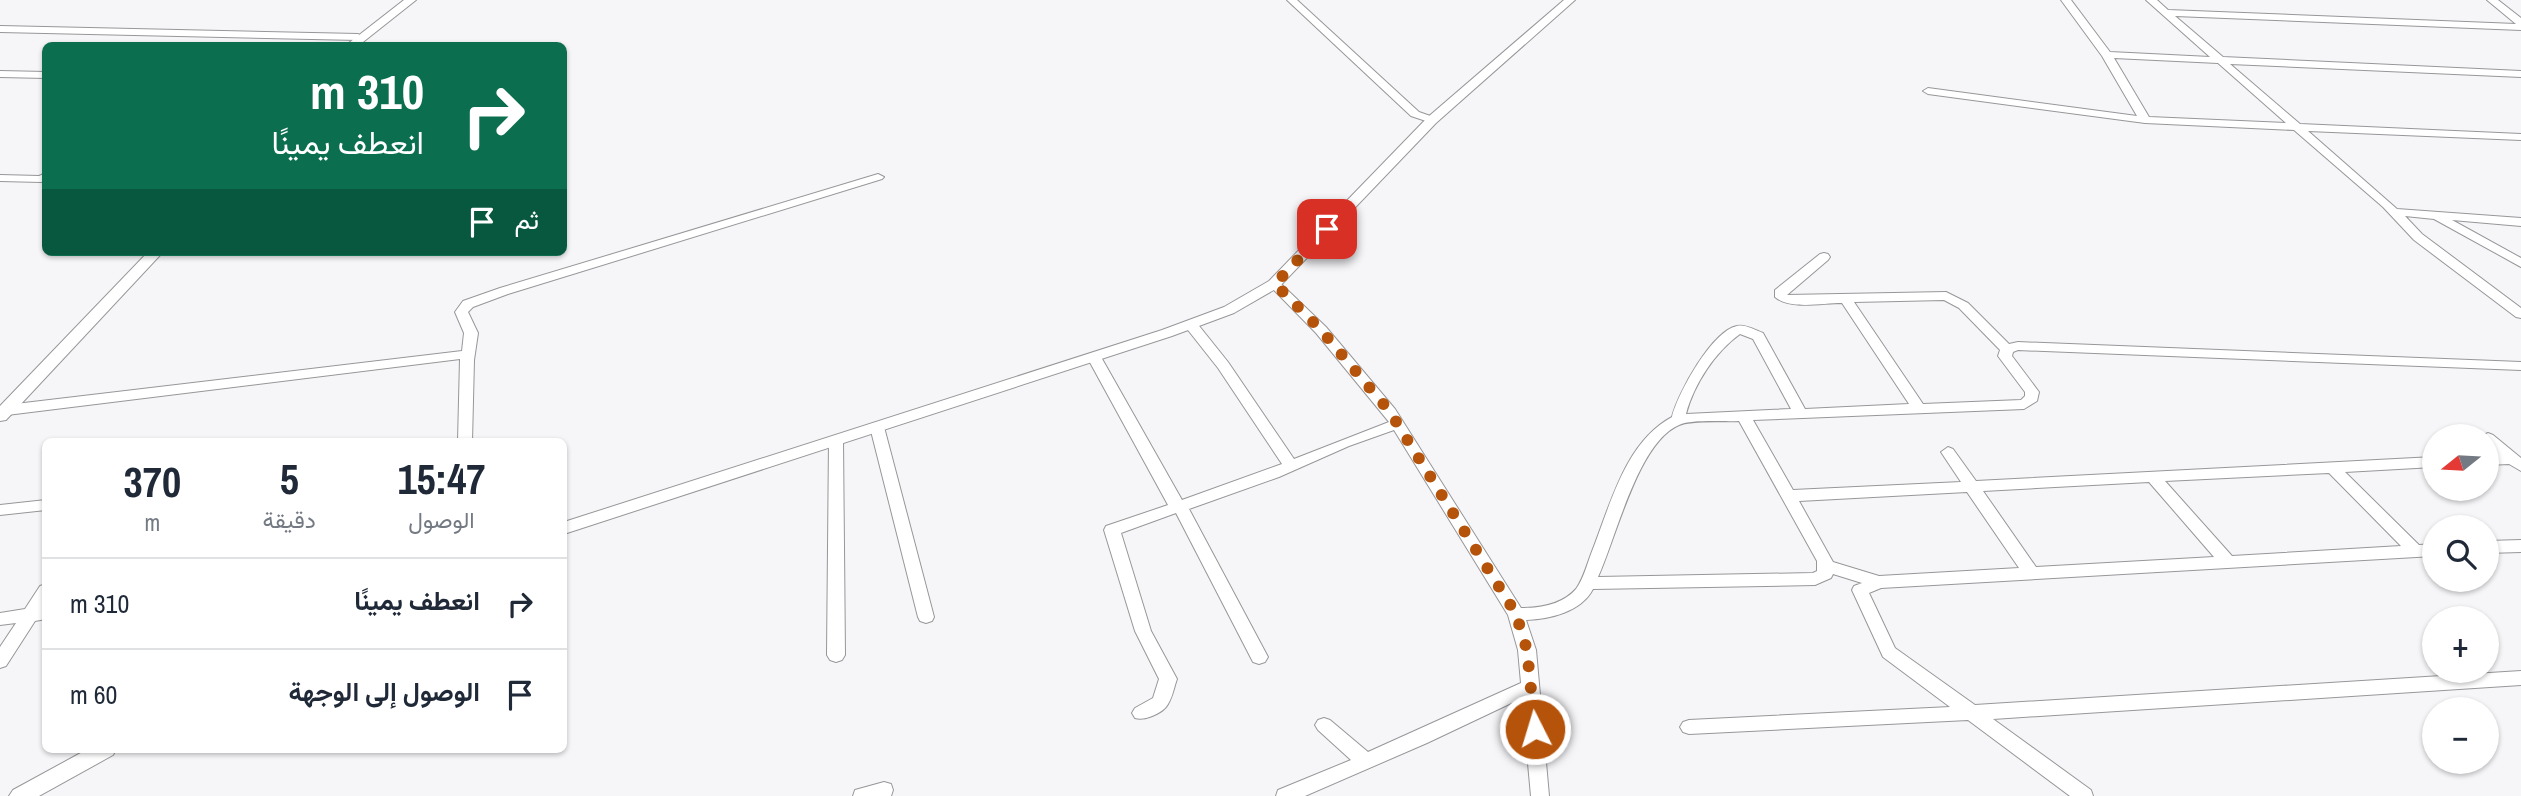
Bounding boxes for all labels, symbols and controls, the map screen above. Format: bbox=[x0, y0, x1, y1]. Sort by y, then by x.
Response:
text: 310 m bbox=[310, 58, 424, 124]
icon: right bbox=[448, 70, 539, 161]
text: انعطف يمينًا bbox=[271, 121, 424, 164]
pin bbox=[1297, 199, 1357, 259]
text: ثم bbox=[515, 202, 539, 237]
icon: arrive bbox=[463, 203, 501, 241]
icon: arrive bbox=[1308, 210, 1346, 248]
north arrow bbox=[2422, 424, 2499, 500]
map controls bbox=[2422, 424, 2499, 774]
text: 5 bbox=[280, 451, 299, 507]
text: 15:47 bbox=[397, 451, 485, 507]
text: 370 bbox=[124, 454, 181, 510]
text: دقيقة bbox=[263, 504, 316, 535]
text: الوصول bbox=[408, 504, 475, 535]
text: m bbox=[144, 507, 160, 538]
button: search bbox=[2422, 515, 2499, 592]
text: انعطف يمينًا bbox=[354, 583, 480, 618]
icon: right bbox=[501, 585, 539, 623]
text: 310 m bbox=[70, 586, 129, 621]
button: + bbox=[2422, 606, 2499, 683]
text: الوصول إلى الوجهة bbox=[288, 674, 480, 709]
icon: arrive bbox=[501, 676, 539, 714]
text: 60 m bbox=[70, 677, 117, 712]
position arrow bbox=[1498, 692, 1572, 766]
button: − bbox=[2422, 697, 2499, 774]

